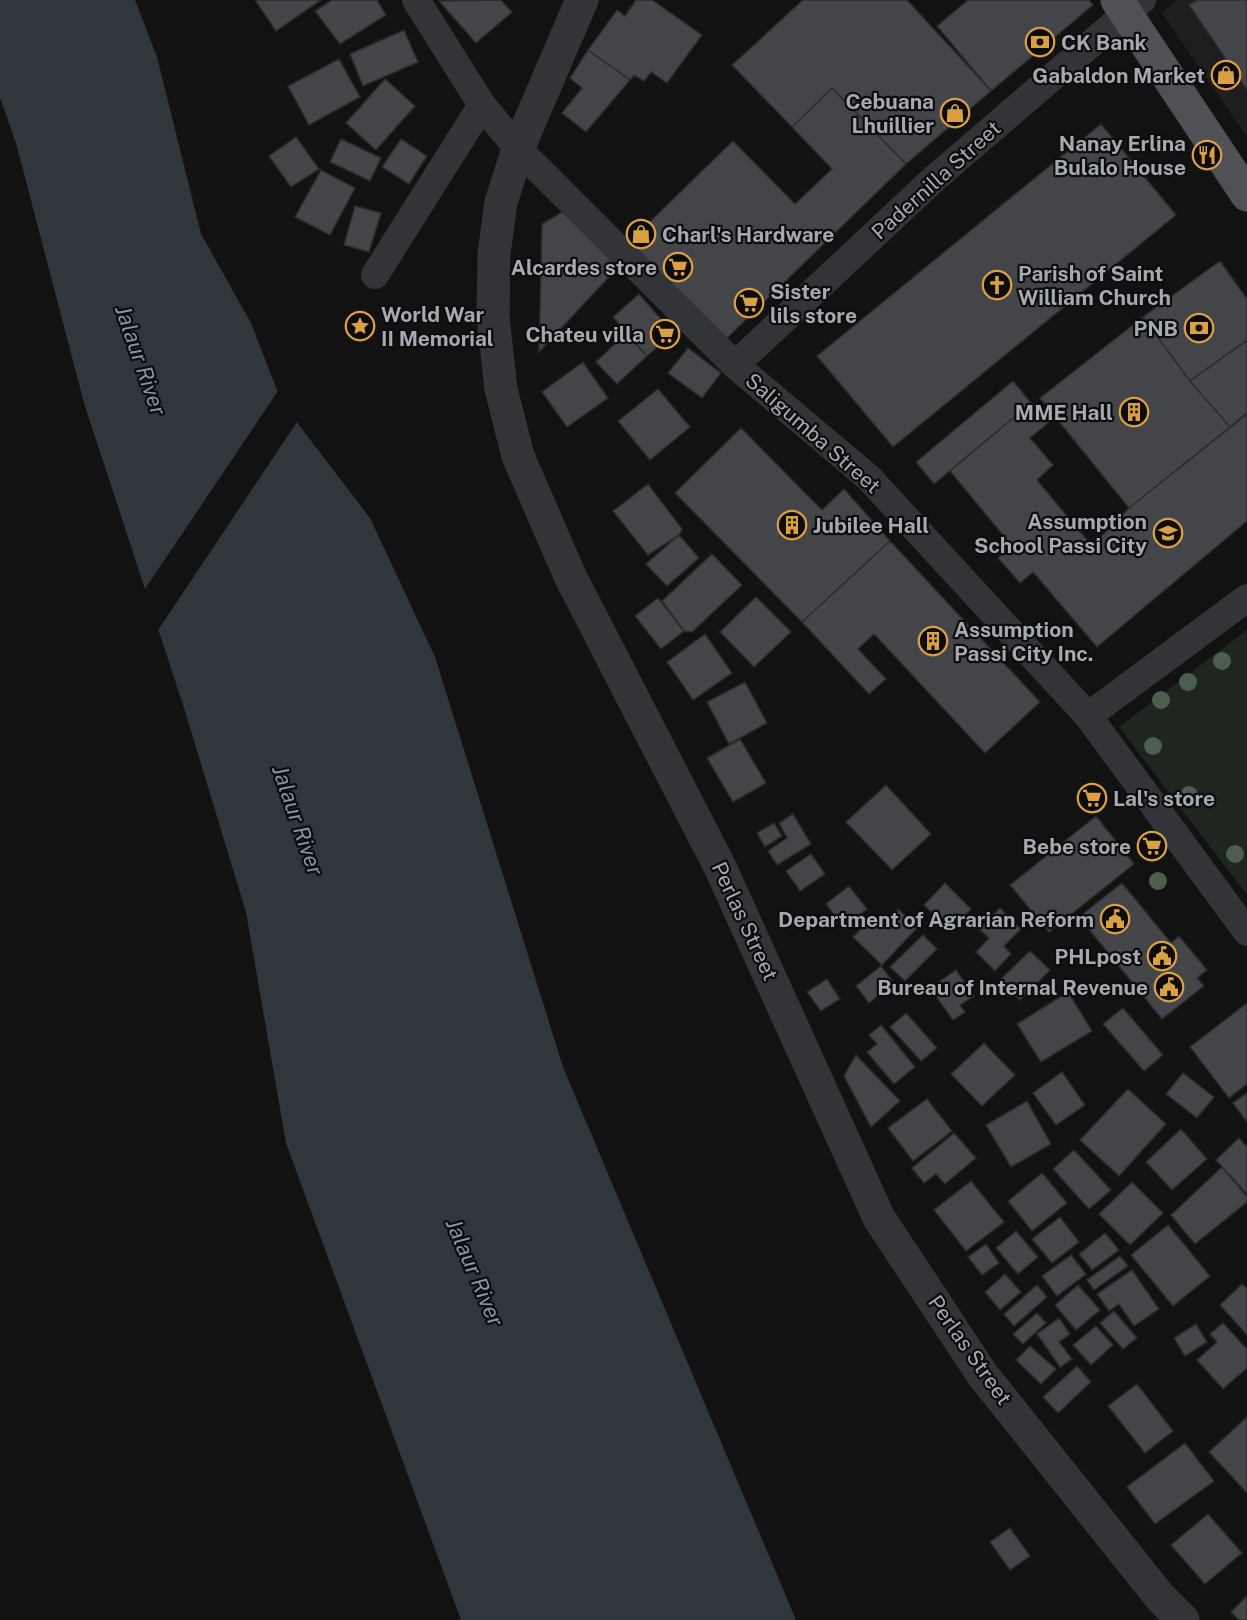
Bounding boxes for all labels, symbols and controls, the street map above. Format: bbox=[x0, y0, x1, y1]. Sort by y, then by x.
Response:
bank icon: CK Bank bbox=[1024, 26, 1056, 58]
place label: CK Bank bbox=[1061, 30, 1147, 55]
shop icon: Gabaldon Market bbox=[1210, 59, 1242, 91]
place label: Gabaldon Market bbox=[1032, 63, 1205, 88]
place label: Cebuana Lhuillier bbox=[845, 89, 934, 138]
shop icon: Cebuana Lhuillier bbox=[939, 97, 971, 129]
street label: Padernilla Street bbox=[866, 115, 1006, 245]
place label: Nanay Erlina Bulalo House bbox=[1054, 131, 1186, 180]
restaurant icon: Nanay Erlina Bulalo House bbox=[1191, 139, 1223, 171]
shop icon: Charl's Hardware bbox=[625, 218, 657, 250]
place label: Charl's Hardware bbox=[662, 222, 834, 247]
supermarket icon: Alcardes store bbox=[662, 251, 694, 283]
place label: Alcardes store bbox=[511, 255, 657, 280]
place label: Parish of Saint William Church bbox=[1018, 261, 1171, 310]
church icon: Parish of Saint William Church bbox=[981, 269, 1013, 301]
place label: Sister lils store bbox=[770, 279, 857, 328]
supermarket icon: Sister lils store bbox=[733, 287, 765, 319]
water label: Jalaur River bbox=[110, 302, 172, 419]
place label: World War II Memorial bbox=[381, 302, 494, 351]
place icon: World War II Memorial bbox=[344, 310, 376, 342]
bank icon: PNB bbox=[1183, 312, 1215, 344]
place label: PNB bbox=[1134, 316, 1178, 341]
supermarket icon: Chateu villa bbox=[649, 318, 681, 350]
place label: Chateu villa bbox=[526, 322, 644, 347]
street label: Saligumba Street bbox=[740, 368, 886, 498]
building icon: MME Hall bbox=[1118, 396, 1150, 428]
place label: MME Hall bbox=[1015, 400, 1113, 425]
building icon: Jubilee Hall bbox=[776, 509, 808, 541]
place label: Assumption School Passi City bbox=[974, 509, 1147, 558]
place label: Jubilee Hall bbox=[813, 513, 929, 538]
school or university icon: Assumption School Passi City bbox=[1152, 517, 1184, 549]
place label: Assumption Passi City Inc. bbox=[954, 617, 1094, 666]
building icon: Assumption Passi City Inc. bbox=[917, 625, 949, 657]
water label: Jalaur River bbox=[267, 762, 329, 879]
supermarket icon: Lal's store bbox=[1076, 782, 1108, 814]
place label: Lal's store bbox=[1113, 786, 1215, 811]
supermarket icon: Bebe store bbox=[1136, 830, 1168, 862]
place label: Bebe store bbox=[1023, 834, 1131, 859]
street label: Perlas Street bbox=[707, 858, 783, 984]
public building icon: Department of Agrarian Reform bbox=[1099, 903, 1131, 935]
place label: Department of Agrarian Reform bbox=[778, 907, 1094, 932]
public building icon: PHLpost bbox=[1146, 940, 1178, 972]
place label: PHLpost bbox=[1054, 944, 1141, 969]
public building icon: Bureau of Internal Revenue bbox=[1153, 971, 1185, 1003]
place label: Bureau of Internal Revenue bbox=[877, 975, 1148, 1000]
water label: Jalaur River bbox=[441, 1214, 510, 1330]
street label: Perlas Street bbox=[923, 1290, 1017, 1410]

